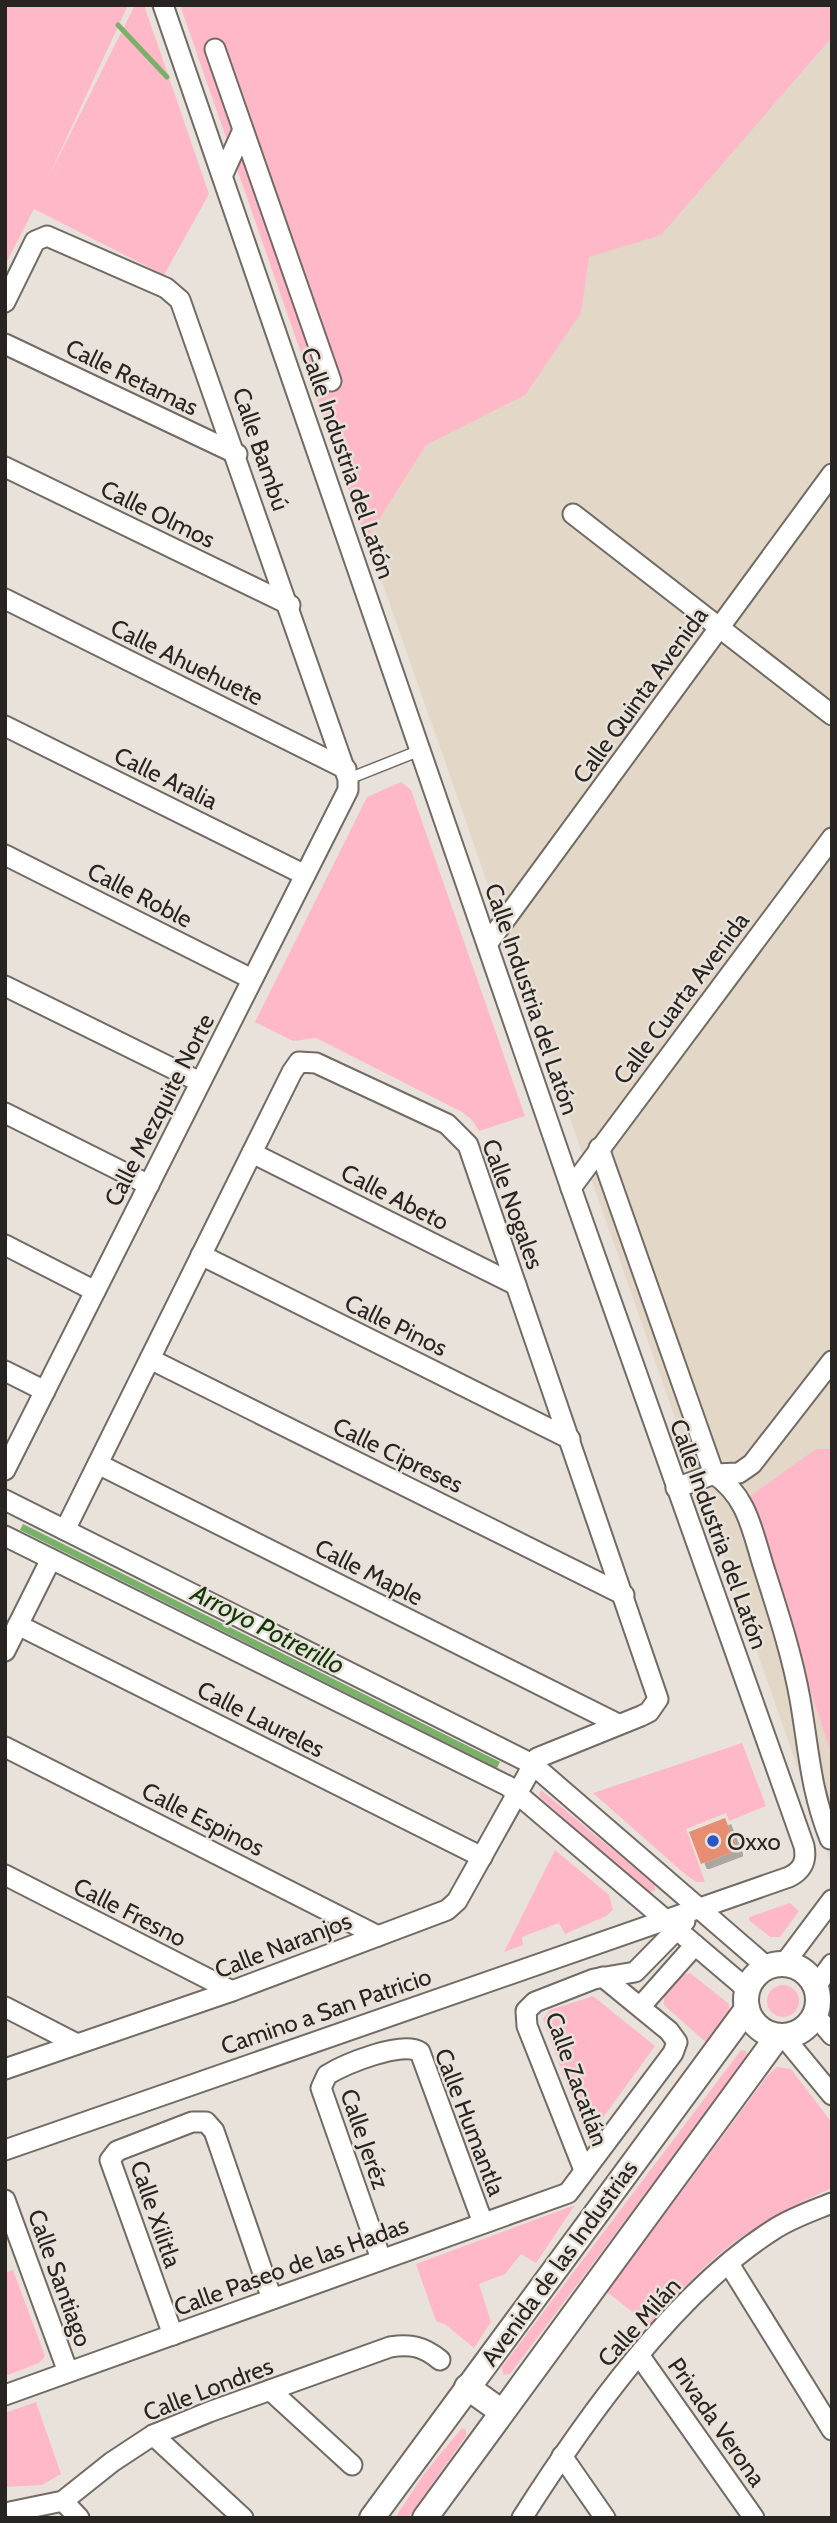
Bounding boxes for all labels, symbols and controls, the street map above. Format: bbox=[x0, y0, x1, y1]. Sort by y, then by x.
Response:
street label: Calle Retamas bbox=[61, 332, 203, 422]
street label: Calle Industria del Latón bbox=[295, 344, 401, 582]
street label: Calle Bambú bbox=[226, 384, 296, 514]
street label: Calle Olmos bbox=[96, 474, 220, 554]
street label: Calle Quinta Avenida bbox=[566, 601, 714, 789]
street label: Calle Ahuehuete bbox=[106, 613, 268, 711]
street label: Calle Aralia bbox=[110, 741, 223, 816]
street label: Calle Roble bbox=[83, 856, 197, 934]
street label: Calle Industria del Latón bbox=[479, 880, 585, 1118]
street label: Calle Cuarta Avenida bbox=[607, 906, 755, 1090]
street label: Calle Mezquite Norte bbox=[98, 1009, 220, 1211]
street label: Calle Nogales bbox=[476, 1135, 550, 1273]
street label: Calle Abeto bbox=[336, 1158, 454, 1236]
street label: Calle Pinos bbox=[340, 1288, 452, 1362]
street label: Calle Cipreses bbox=[328, 1411, 468, 1499]
street label: Calle Industria del Latón bbox=[664, 1415, 774, 1653]
street label: Calle Maple bbox=[310, 1532, 428, 1612]
water label: Arroyo Potrerillo bbox=[185, 1576, 350, 1681]
street label: Calle Laureles bbox=[193, 1675, 329, 1763]
street label: Calle Espinos bbox=[137, 1776, 269, 1862]
place label: Oxxo bbox=[727, 1827, 781, 1856]
marker: Oxxo bbox=[705, 1833, 721, 1849]
street label: Calle Fresno bbox=[69, 1871, 191, 1953]
street label: Calle Naranjos bbox=[211, 1906, 355, 1984]
street label: Camino a San Patricio bbox=[217, 1961, 435, 2061]
street label: Calle Zacatlán bbox=[539, 2008, 615, 2150]
street label: Calle Humantla bbox=[429, 2044, 512, 2200]
street label: Calle Jeréz bbox=[334, 2085, 396, 2193]
street label: Avenida de las Industrias bbox=[475, 2154, 643, 2372]
street label: Calle Xilitla bbox=[124, 2157, 188, 2272]
street label: Calle Santiago bbox=[22, 2205, 98, 2351]
street label: Calle Paseo de las Hadas bbox=[170, 2210, 412, 2322]
street label: Calle Milán bbox=[591, 2271, 687, 2373]
street label: Calle Londres bbox=[139, 2351, 277, 2427]
street label: Privada Verona bbox=[662, 2352, 772, 2492]

